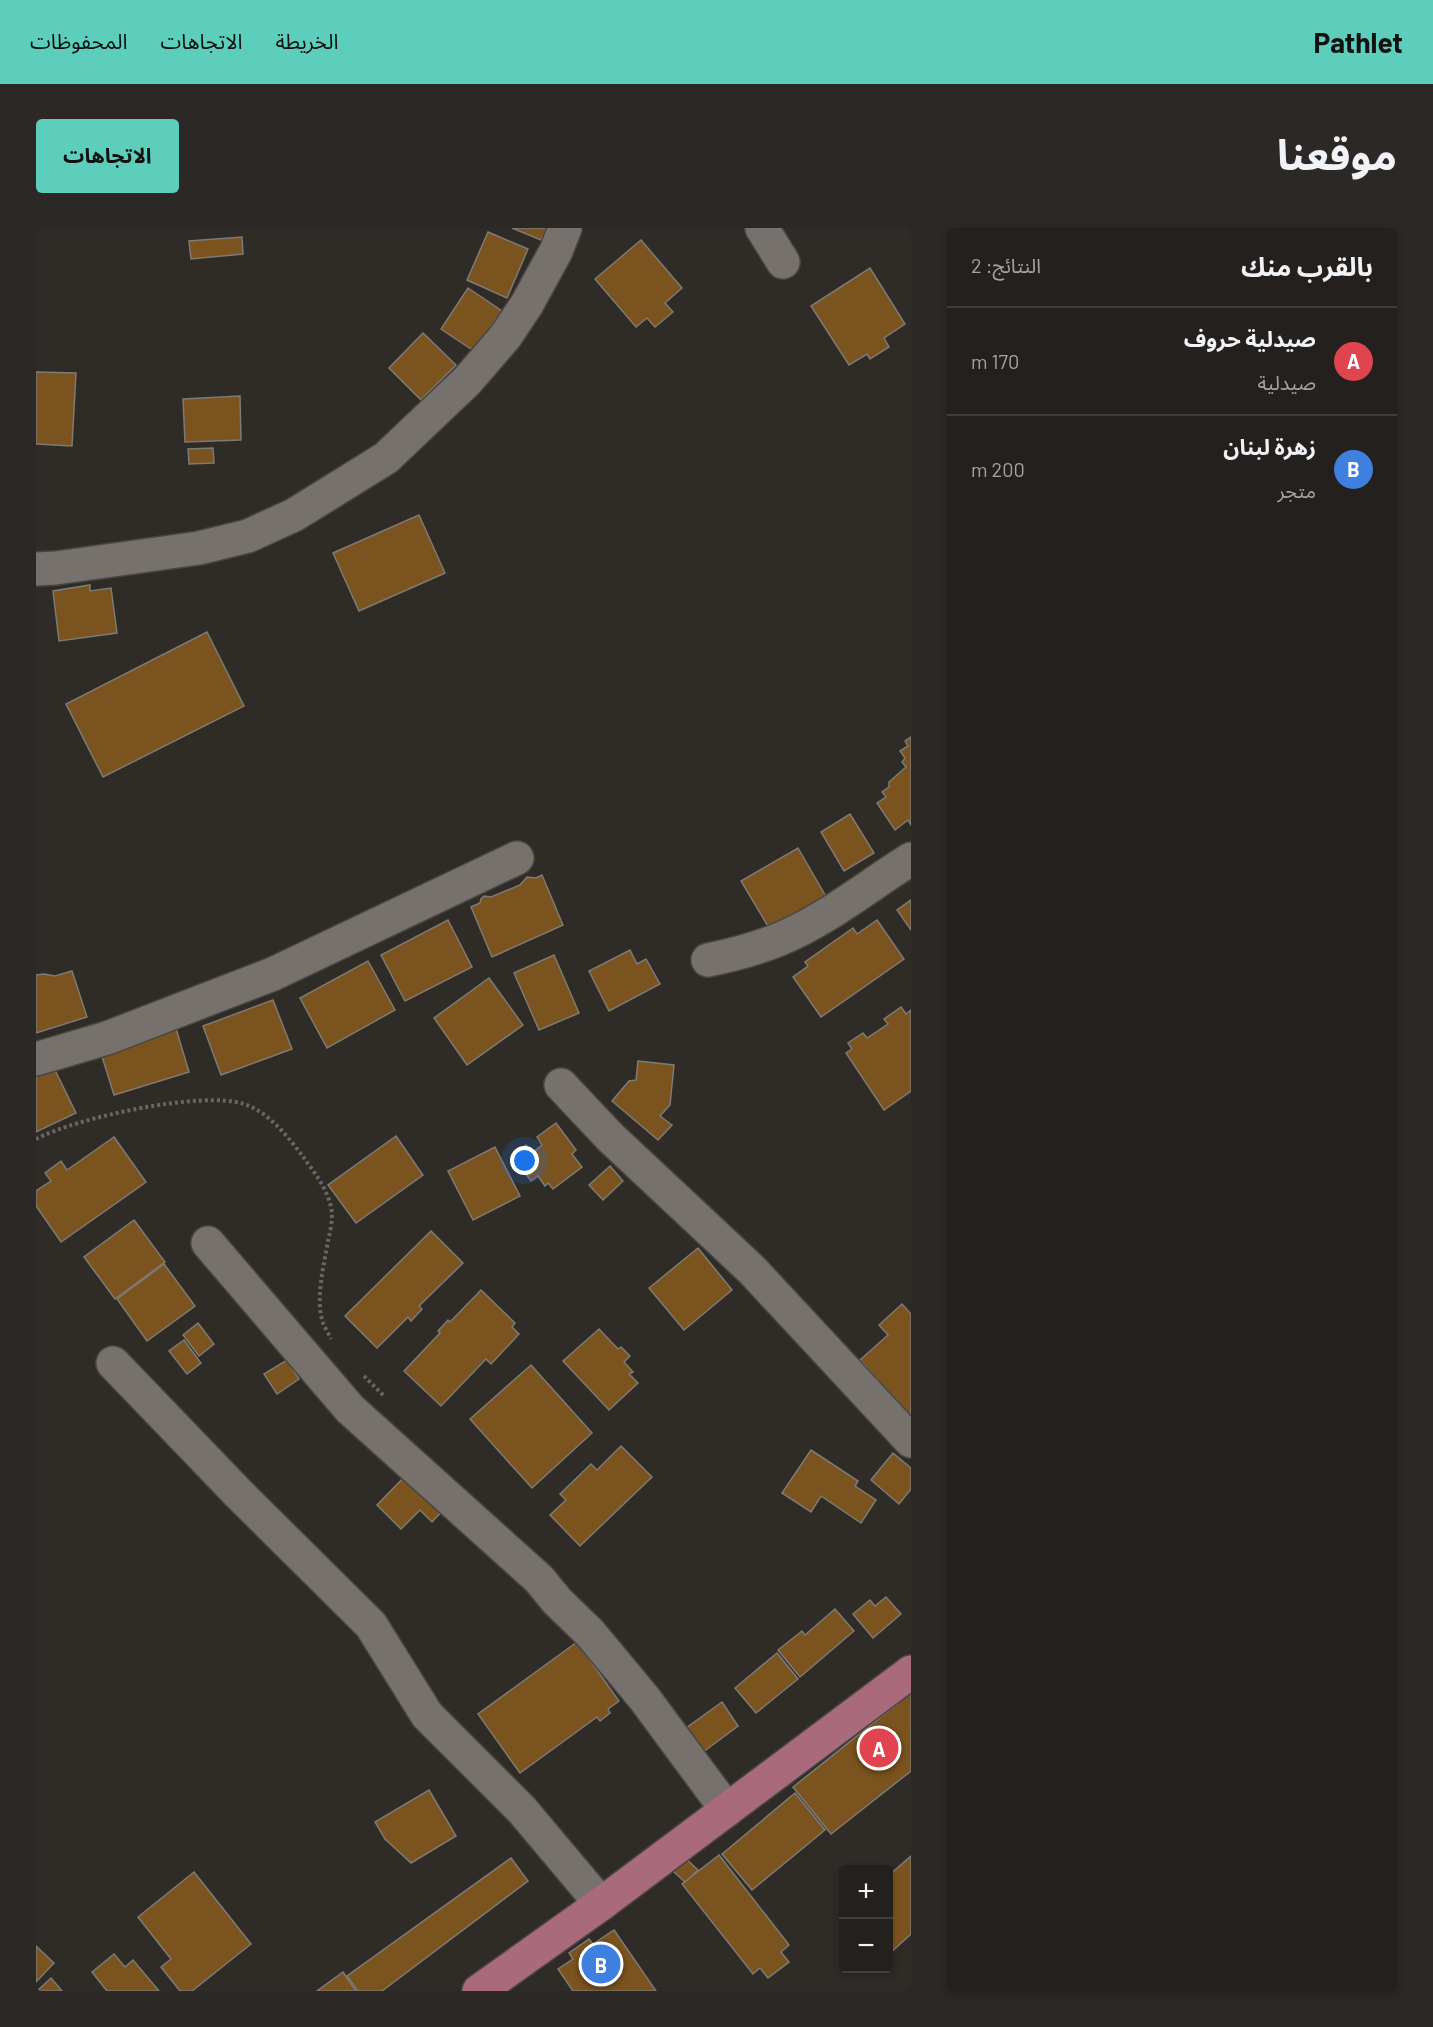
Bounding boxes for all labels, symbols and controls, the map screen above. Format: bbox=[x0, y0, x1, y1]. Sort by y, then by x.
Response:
text: Pathlet bbox=[1314, 25, 1403, 59]
text: المحفوظات bbox=[30, 28, 127, 53]
text: الاتجاهات bbox=[160, 28, 242, 53]
text: الخريطة bbox=[275, 28, 338, 53]
button: الاتجاهات bbox=[36, 119, 179, 193]
text: موقعنا bbox=[1277, 128, 1397, 178]
text: بالقرب منك bbox=[1241, 250, 1373, 281]
text: النتائج: 2 bbox=[971, 253, 1041, 277]
text: صيدلية حروف bbox=[1184, 325, 1316, 351]
text: 170 m bbox=[971, 349, 1019, 373]
text: A bbox=[1347, 349, 1360, 373]
text: صيدلية bbox=[1257, 370, 1316, 394]
text: زهرة لبنان bbox=[1223, 433, 1316, 459]
text: 200 m bbox=[971, 457, 1025, 481]
text: B bbox=[1347, 457, 1360, 481]
text: متجر bbox=[1277, 478, 1316, 502]
your location bbox=[510, 1146, 539, 1175]
pin: A bbox=[860, 1726, 898, 1771]
map controls bbox=[839, 1865, 893, 1973]
button: + bbox=[839, 1865, 893, 1919]
button: − bbox=[839, 1919, 893, 1973]
pin: B bbox=[582, 1942, 620, 1986]

